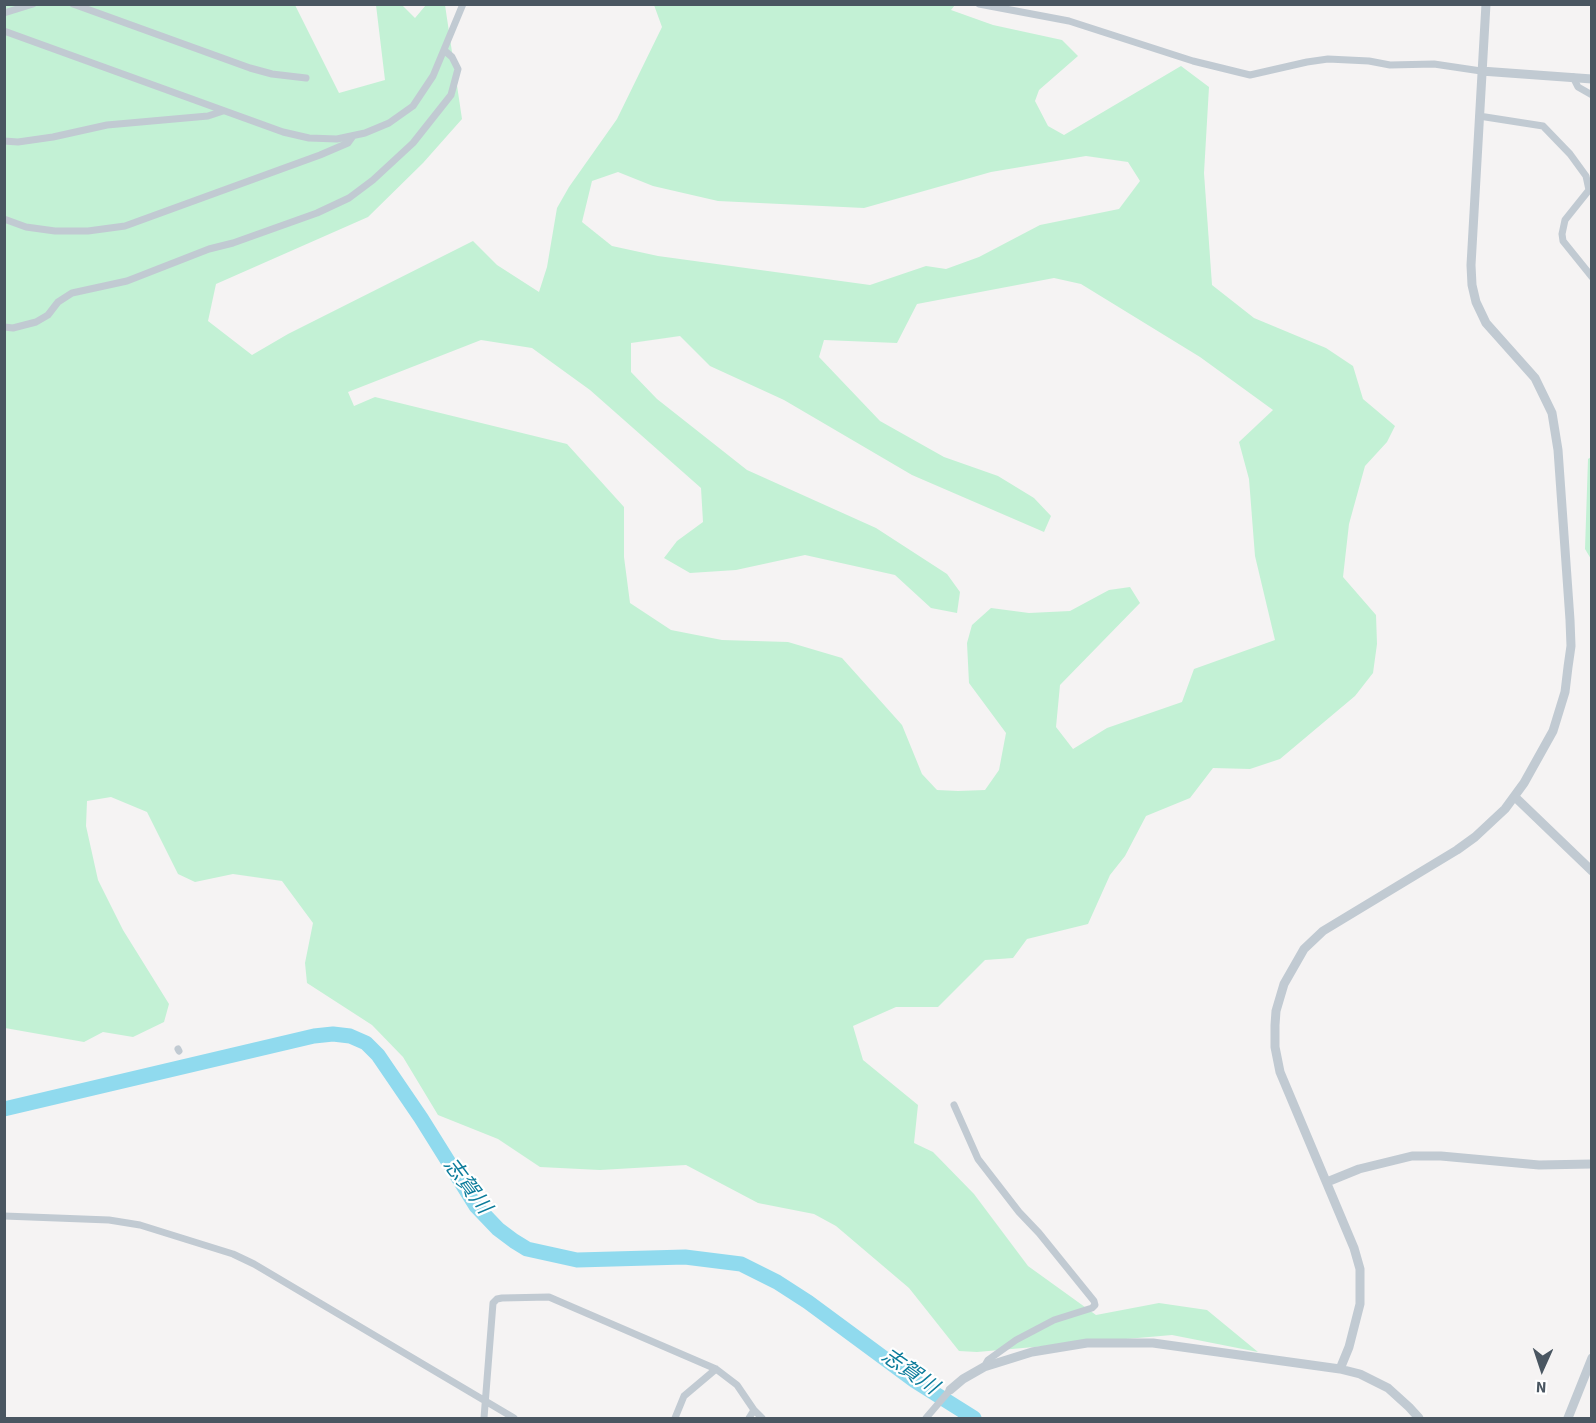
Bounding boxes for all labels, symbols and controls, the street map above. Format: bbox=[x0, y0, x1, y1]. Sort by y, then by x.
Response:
water label: 志賀川 bbox=[437, 1154, 495, 1220]
north arrow bbox=[1512, 1339, 1572, 1399]
water label: 志賀川 bbox=[876, 1345, 942, 1401]
text: N bbox=[1535, 1376, 1547, 1398]

